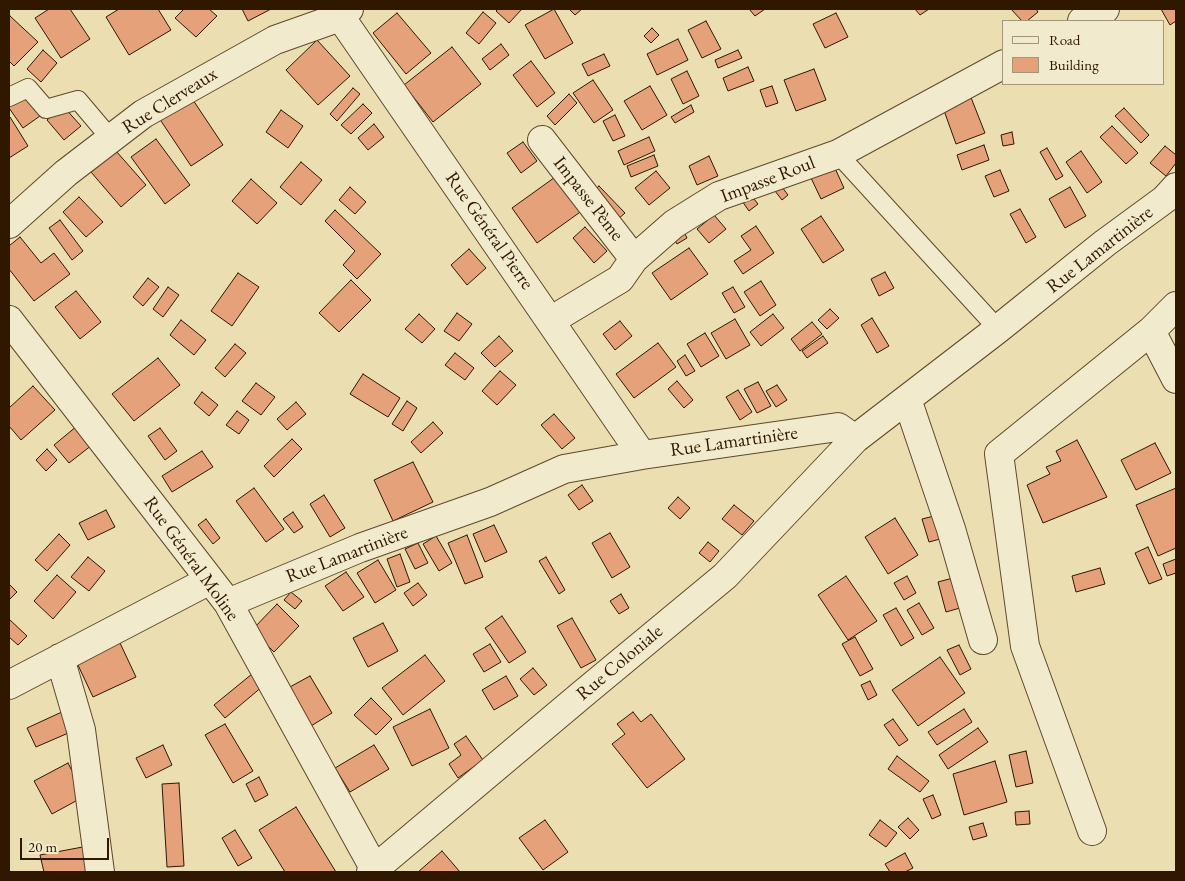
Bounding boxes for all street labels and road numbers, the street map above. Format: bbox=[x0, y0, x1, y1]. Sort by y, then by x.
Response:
street label: Rue Clerveaux bbox=[118, 63, 222, 139]
street label: Impasse Pème bbox=[548, 152, 628, 246]
street label: Impasse Roul bbox=[718, 152, 818, 208]
street label: Rue Général Pierre bbox=[440, 168, 538, 294]
street label: Rue Lamartinière bbox=[1042, 201, 1158, 299]
street label: Rue Lamartinière bbox=[669, 422, 799, 462]
street label: Rue Général Moline bbox=[138, 492, 244, 626]
street label: Rue Lamartinière bbox=[283, 521, 411, 589]
street label: Rue Coloniale bbox=[572, 620, 668, 706]

